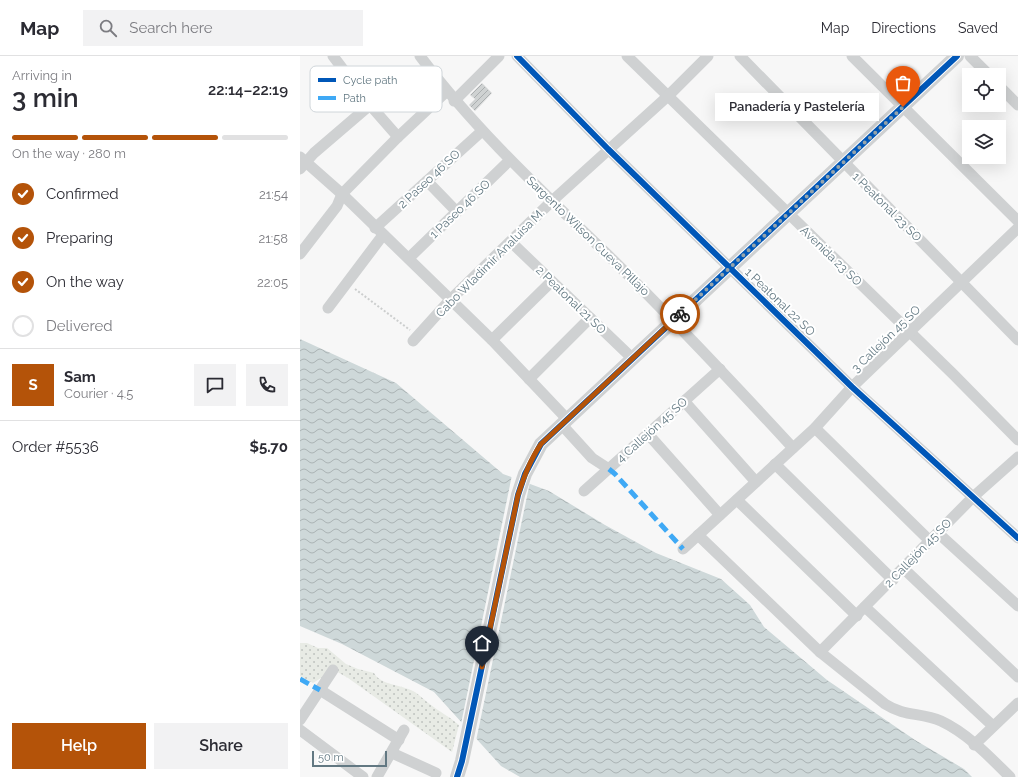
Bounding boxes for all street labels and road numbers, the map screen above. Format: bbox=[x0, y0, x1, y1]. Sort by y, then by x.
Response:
street label: 2 Paseo 46 SO bbox=[395, 147, 463, 211]
street label: 1 Peatonal 23 SO bbox=[850, 170, 924, 244]
street label: Sargento Wilson Cueva Pillajo bbox=[524, 173, 652, 299]
street label: 1 Paseo 46 SO bbox=[427, 177, 493, 241]
street label: Cabo Wladimir Analuisa M. bbox=[433, 206, 547, 320]
street label: Avenida 23 SO bbox=[797, 223, 865, 289]
street label: 2 Peatonal 21 SO bbox=[533, 263, 609, 337]
street label: 1 Peatonal 22 SO bbox=[742, 265, 818, 339]
street label: 3 Callejón 45 SO bbox=[849, 303, 923, 375]
street label: 4 Callejón 45 SO bbox=[614, 395, 690, 465]
street label: 2 Callejón 45 SO bbox=[882, 516, 954, 590]

